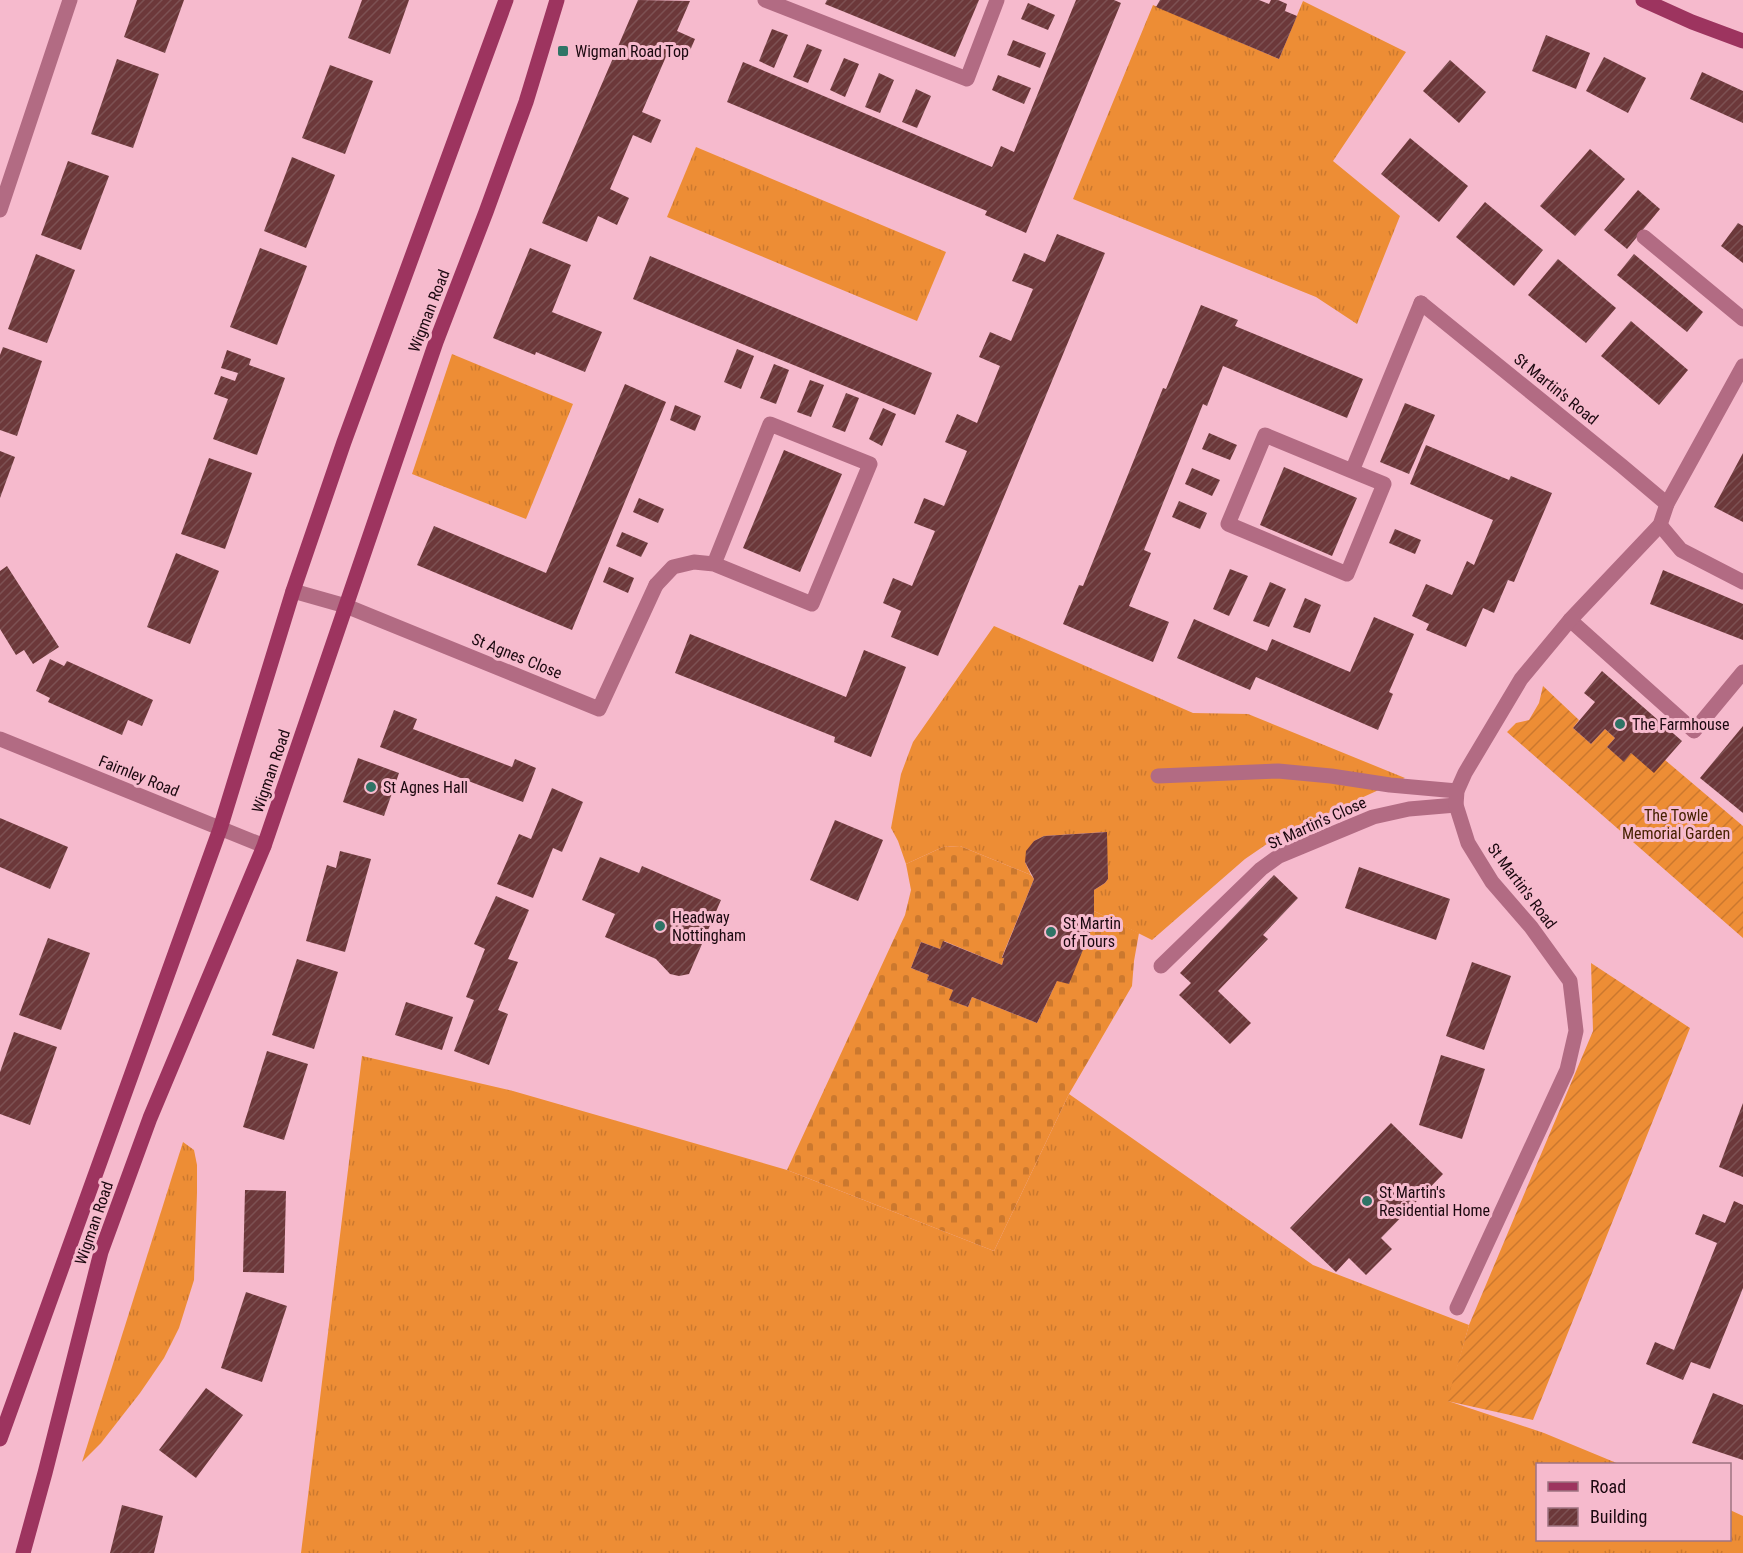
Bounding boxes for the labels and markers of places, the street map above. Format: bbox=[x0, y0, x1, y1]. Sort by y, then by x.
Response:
place label: Wigman Road Top bbox=[575, 42, 689, 61]
marker: Wigman Road Top bbox=[556, 44, 570, 58]
place label: The Farmhouse bbox=[1632, 715, 1730, 734]
marker: The Farmhouse bbox=[1613, 717, 1627, 731]
place label: St Agnes Hall bbox=[383, 778, 468, 797]
marker: St Agnes Hall bbox=[364, 780, 378, 794]
place label: Headway Nottingham bbox=[672, 908, 746, 945]
place label: St Martin of Tours bbox=[1063, 914, 1121, 951]
marker: Headway Nottingham bbox=[653, 919, 667, 933]
marker: St Martin of Tours bbox=[1044, 925, 1058, 939]
place label: St Martin's Residential Home bbox=[1379, 1183, 1490, 1220]
marker: St Martin's Residential Home bbox=[1360, 1194, 1374, 1208]

